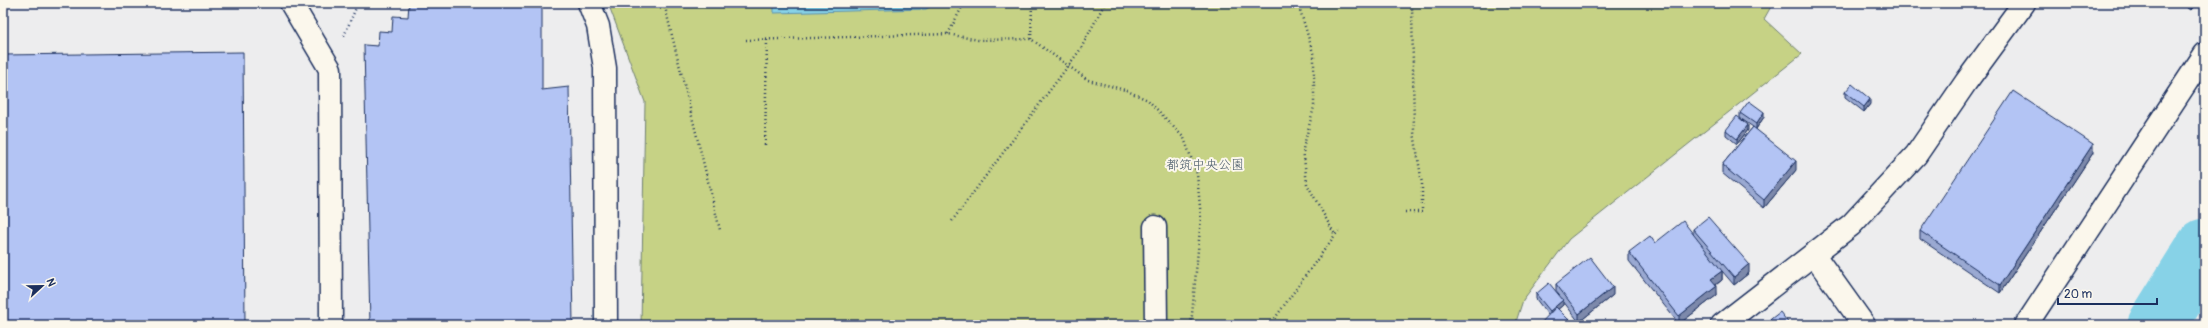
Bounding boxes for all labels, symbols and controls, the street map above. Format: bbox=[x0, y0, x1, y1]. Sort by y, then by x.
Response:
park label: 都筑中央公園 bbox=[1166, 157, 1244, 173]
north arrow bbox=[22, 266, 62, 306]
text: N bbox=[43, 277, 58, 289]
scale bar bbox=[2058, 280, 2157, 306]
text: 20 m bbox=[2064, 287, 2093, 302]

